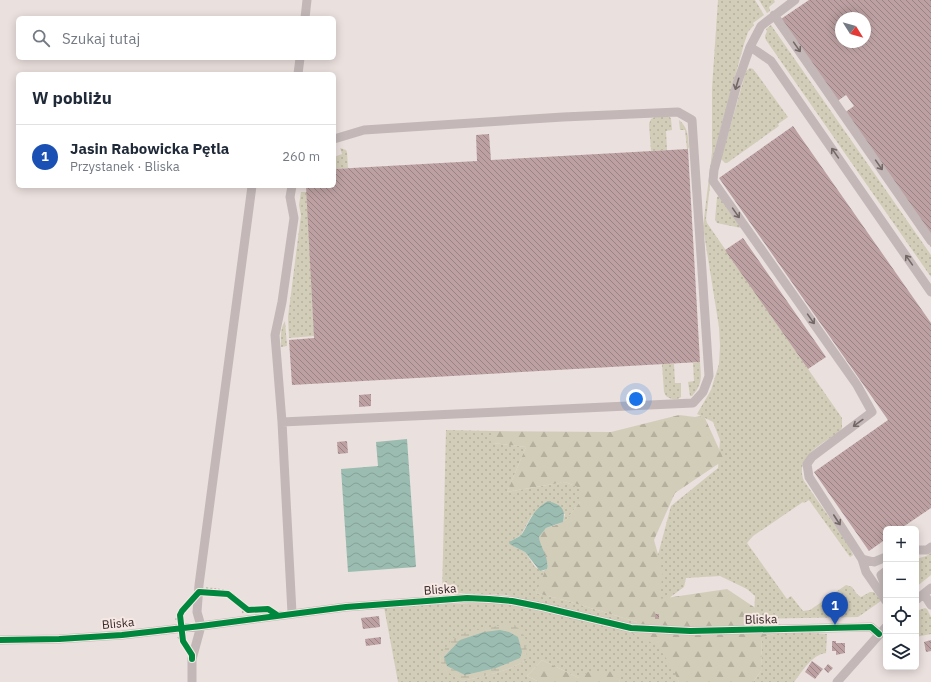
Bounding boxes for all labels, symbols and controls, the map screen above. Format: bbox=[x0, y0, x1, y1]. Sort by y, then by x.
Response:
north arrow bbox=[835, 12, 871, 48]
search box bbox=[16, 16, 336, 60]
icon: search bbox=[30, 27, 52, 49]
text: Szukaj tutaj bbox=[62, 29, 140, 48]
one-way arrow bbox=[793, 41, 801, 52]
one-way arrow bbox=[733, 78, 740, 91]
text: W pobliżu bbox=[32, 87, 112, 109]
text: Jasin Rabowicka Pętla bbox=[70, 139, 229, 158]
text: 1 bbox=[41, 148, 49, 165]
text: 260 m bbox=[282, 148, 320, 165]
one-way arrow bbox=[831, 148, 839, 159]
text: Przystanek · Bliska bbox=[70, 158, 180, 175]
one-way arrow bbox=[875, 159, 883, 170]
one-way arrow bbox=[732, 207, 740, 218]
one-way arrow bbox=[905, 255, 913, 266]
one-way arrow bbox=[807, 313, 815, 324]
your location bbox=[626, 389, 646, 409]
one-way arrow bbox=[852, 419, 863, 427]
one-way arrow bbox=[833, 514, 841, 525]
map controls bbox=[883, 526, 919, 670]
button: + bbox=[883, 526, 919, 562]
button: − bbox=[883, 562, 919, 598]
street label: Bliska bbox=[423, 580, 457, 598]
pin: 1 bbox=[822, 592, 848, 625]
button: locate bbox=[883, 598, 919, 634]
street label: Bliska bbox=[745, 611, 778, 627]
street label: Bliska bbox=[101, 614, 135, 632]
button: layers bbox=[883, 634, 919, 670]

